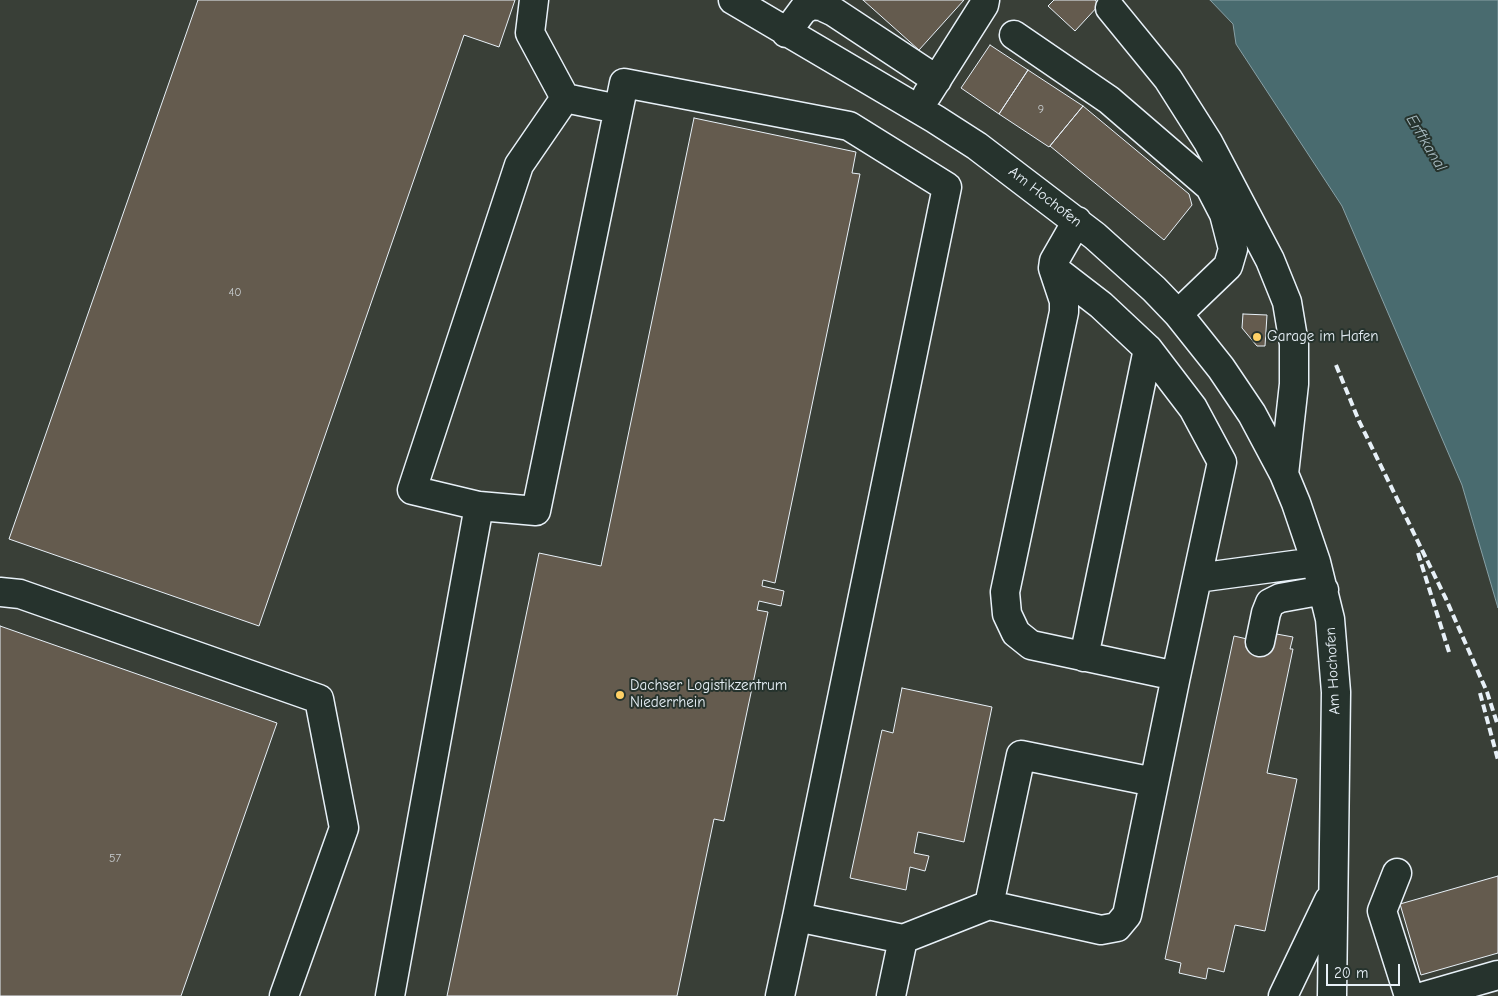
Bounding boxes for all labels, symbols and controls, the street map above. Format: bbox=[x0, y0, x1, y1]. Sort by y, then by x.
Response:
house number: 9 bbox=[1038, 103, 1044, 117]
water label: Erftkanal bbox=[1402, 111, 1450, 175]
street label: Am Hochofen bbox=[1005, 163, 1085, 231]
house number: 40 bbox=[228, 286, 242, 300]
place label: Garage im Hafen bbox=[1267, 328, 1378, 346]
marker: Garage im Hafen bbox=[1251, 331, 1263, 343]
street label: Am Hochofen bbox=[1322, 627, 1344, 715]
place label: Dachser Logistikzentrum Niederrhein bbox=[630, 677, 787, 712]
marker: Dachser Logistikzentrum Niederrhein bbox=[614, 689, 626, 701]
house number: 57 bbox=[109, 852, 121, 866]
scale bar bbox=[1328, 954, 1402, 986]
text: 20 m bbox=[1334, 964, 1368, 982]

